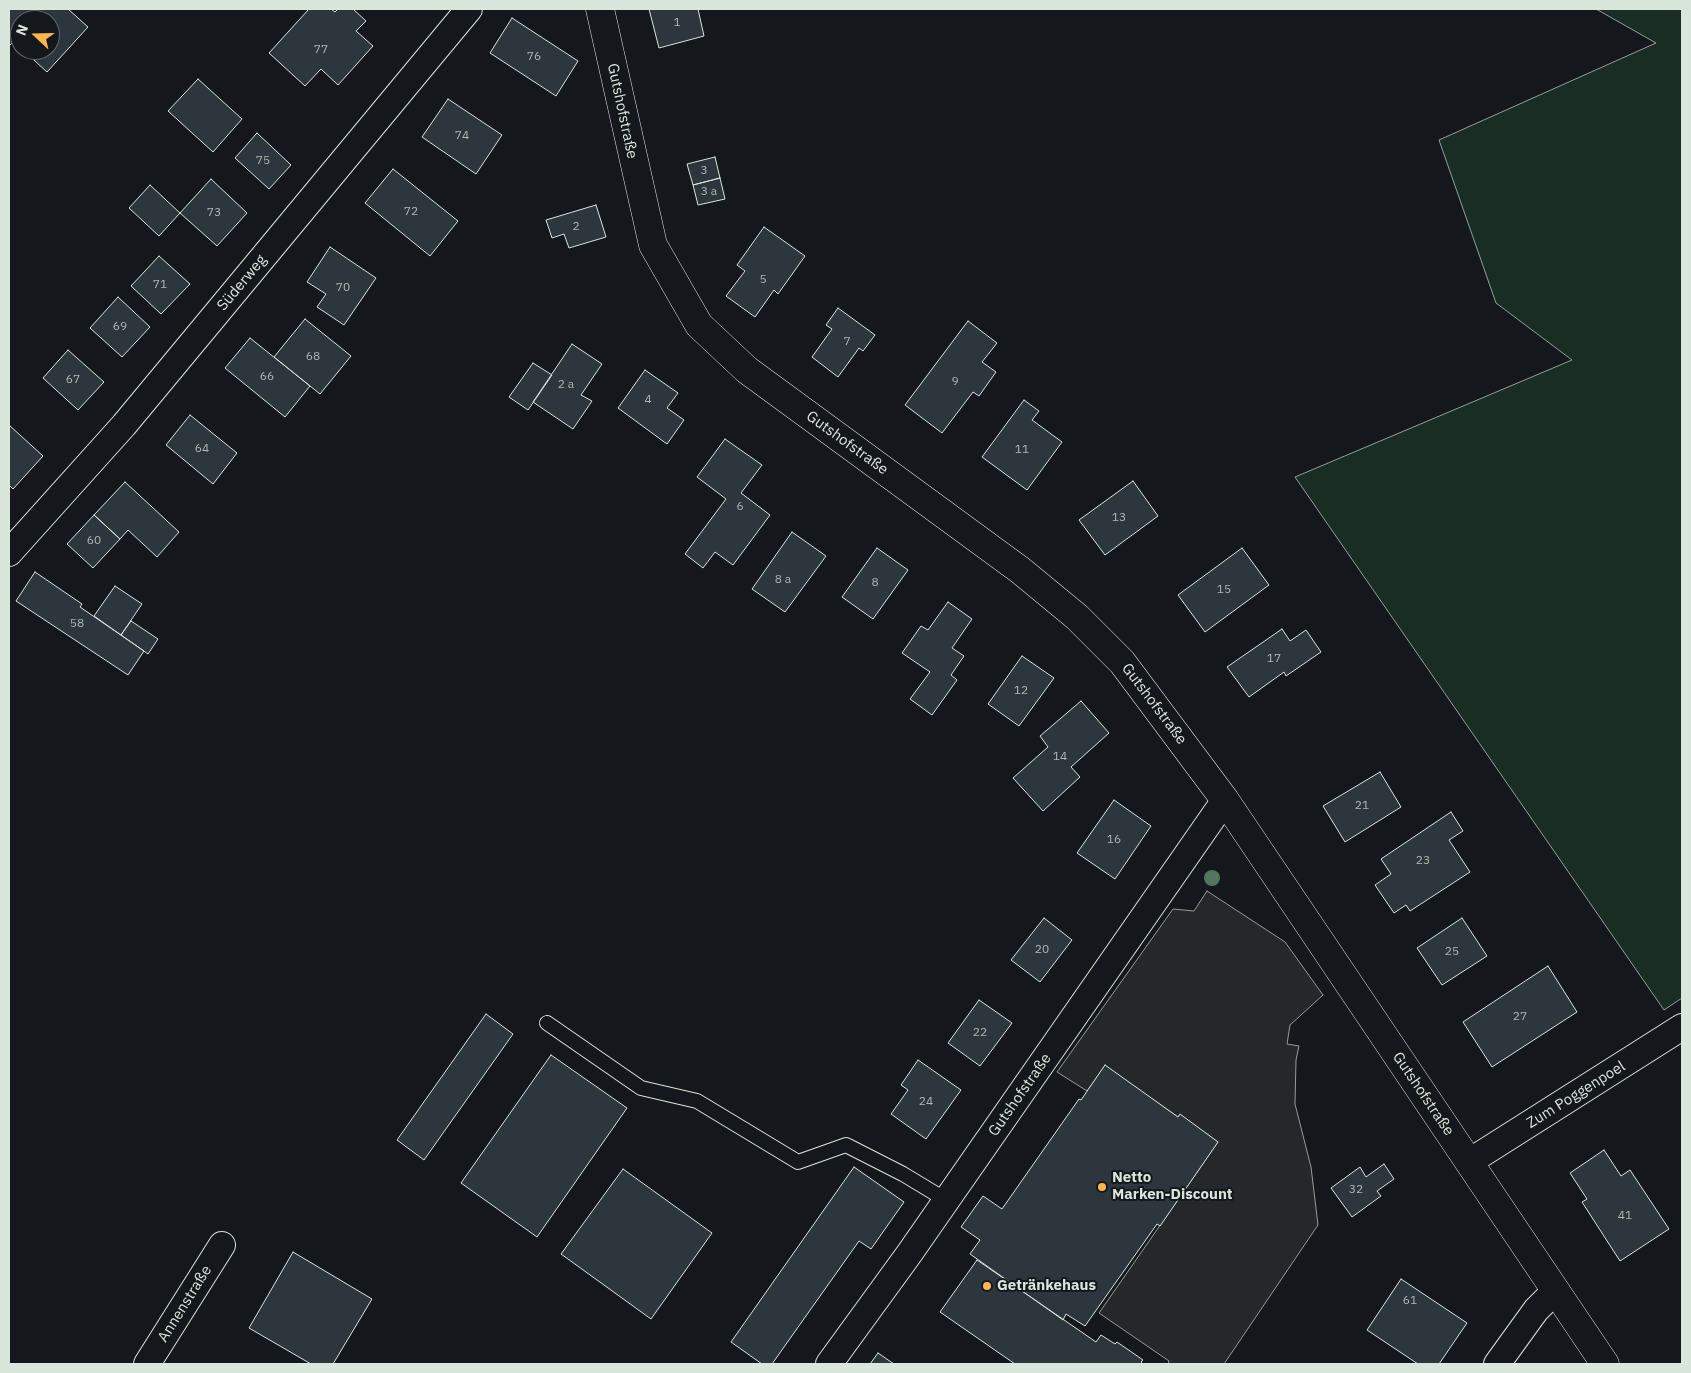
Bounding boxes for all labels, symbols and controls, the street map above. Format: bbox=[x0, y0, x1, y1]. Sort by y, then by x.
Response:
north arrow bbox=[10, 10, 60, 60]
house number: 1 bbox=[673, 16, 681, 30]
text: N bbox=[12, 22, 32, 38]
house number: 77 bbox=[314, 43, 328, 57]
house number: 76 bbox=[527, 50, 541, 64]
street label: Gutshofstraße bbox=[603, 62, 641, 160]
house number: 74 bbox=[455, 129, 469, 143]
house number: 75 bbox=[256, 154, 270, 168]
house number: 3 bbox=[700, 164, 708, 178]
house number: 3 a bbox=[701, 185, 717, 199]
house number: 72 bbox=[404, 205, 418, 219]
house number: 73 bbox=[207, 206, 221, 220]
house number: 2 bbox=[572, 220, 580, 234]
street label: Süderweg bbox=[213, 251, 271, 315]
house number: 5 bbox=[759, 273, 767, 287]
house number: 71 bbox=[153, 278, 167, 292]
house number: 70 bbox=[336, 281, 350, 295]
house number: 69 bbox=[113, 320, 127, 334]
house number: 7 bbox=[843, 335, 851, 349]
house number: 68 bbox=[306, 350, 320, 364]
house number: 66 bbox=[260, 370, 274, 384]
house number: 67 bbox=[66, 373, 80, 387]
house number: 9 bbox=[951, 375, 959, 389]
house number: 2 a bbox=[558, 378, 574, 392]
house number: 4 bbox=[644, 393, 652, 407]
street label: Gutshofstraße bbox=[802, 407, 892, 479]
house number: 64 bbox=[195, 442, 209, 456]
house number: 11 bbox=[1015, 443, 1029, 457]
house number: 6 bbox=[736, 500, 744, 514]
house number: 13 bbox=[1112, 511, 1126, 525]
house number: 60 bbox=[87, 534, 101, 548]
house number: 8 a bbox=[775, 573, 791, 587]
house number: 8 bbox=[871, 576, 879, 590]
house number: 15 bbox=[1217, 583, 1231, 597]
house number: 58 bbox=[70, 617, 84, 631]
house number: 17 bbox=[1267, 652, 1281, 666]
street label: Gutshofstraße bbox=[1118, 660, 1190, 748]
house number: 12 bbox=[1014, 684, 1028, 698]
house number: 14 bbox=[1053, 750, 1067, 764]
house number: 21 bbox=[1355, 799, 1369, 813]
house number: 16 bbox=[1107, 833, 1121, 847]
house number: 23 bbox=[1416, 854, 1430, 868]
house number: 20 bbox=[1035, 943, 1049, 957]
house number: 25 bbox=[1445, 945, 1459, 959]
house number: 27 bbox=[1513, 1010, 1527, 1024]
house number: 22 bbox=[973, 1026, 987, 1040]
street label: Gutshofstraße bbox=[1388, 1049, 1458, 1139]
street label: Gutshofstraße bbox=[985, 1050, 1055, 1140]
street label: Zum Poggenpoel bbox=[1523, 1057, 1629, 1133]
house number: 24 bbox=[919, 1095, 933, 1109]
place label: Netto Marken-Discount bbox=[1112, 1169, 1233, 1204]
marker: Netto Marken-Discount bbox=[1096, 1181, 1108, 1193]
house number: 32 bbox=[1349, 1183, 1363, 1197]
house number: 41 bbox=[1618, 1209, 1632, 1223]
street label: Annenstraße bbox=[154, 1262, 216, 1346]
place label: Getränkehaus bbox=[997, 1277, 1096, 1295]
marker: Getränkehaus bbox=[981, 1280, 993, 1292]
house number: 61 bbox=[1403, 1294, 1417, 1308]

